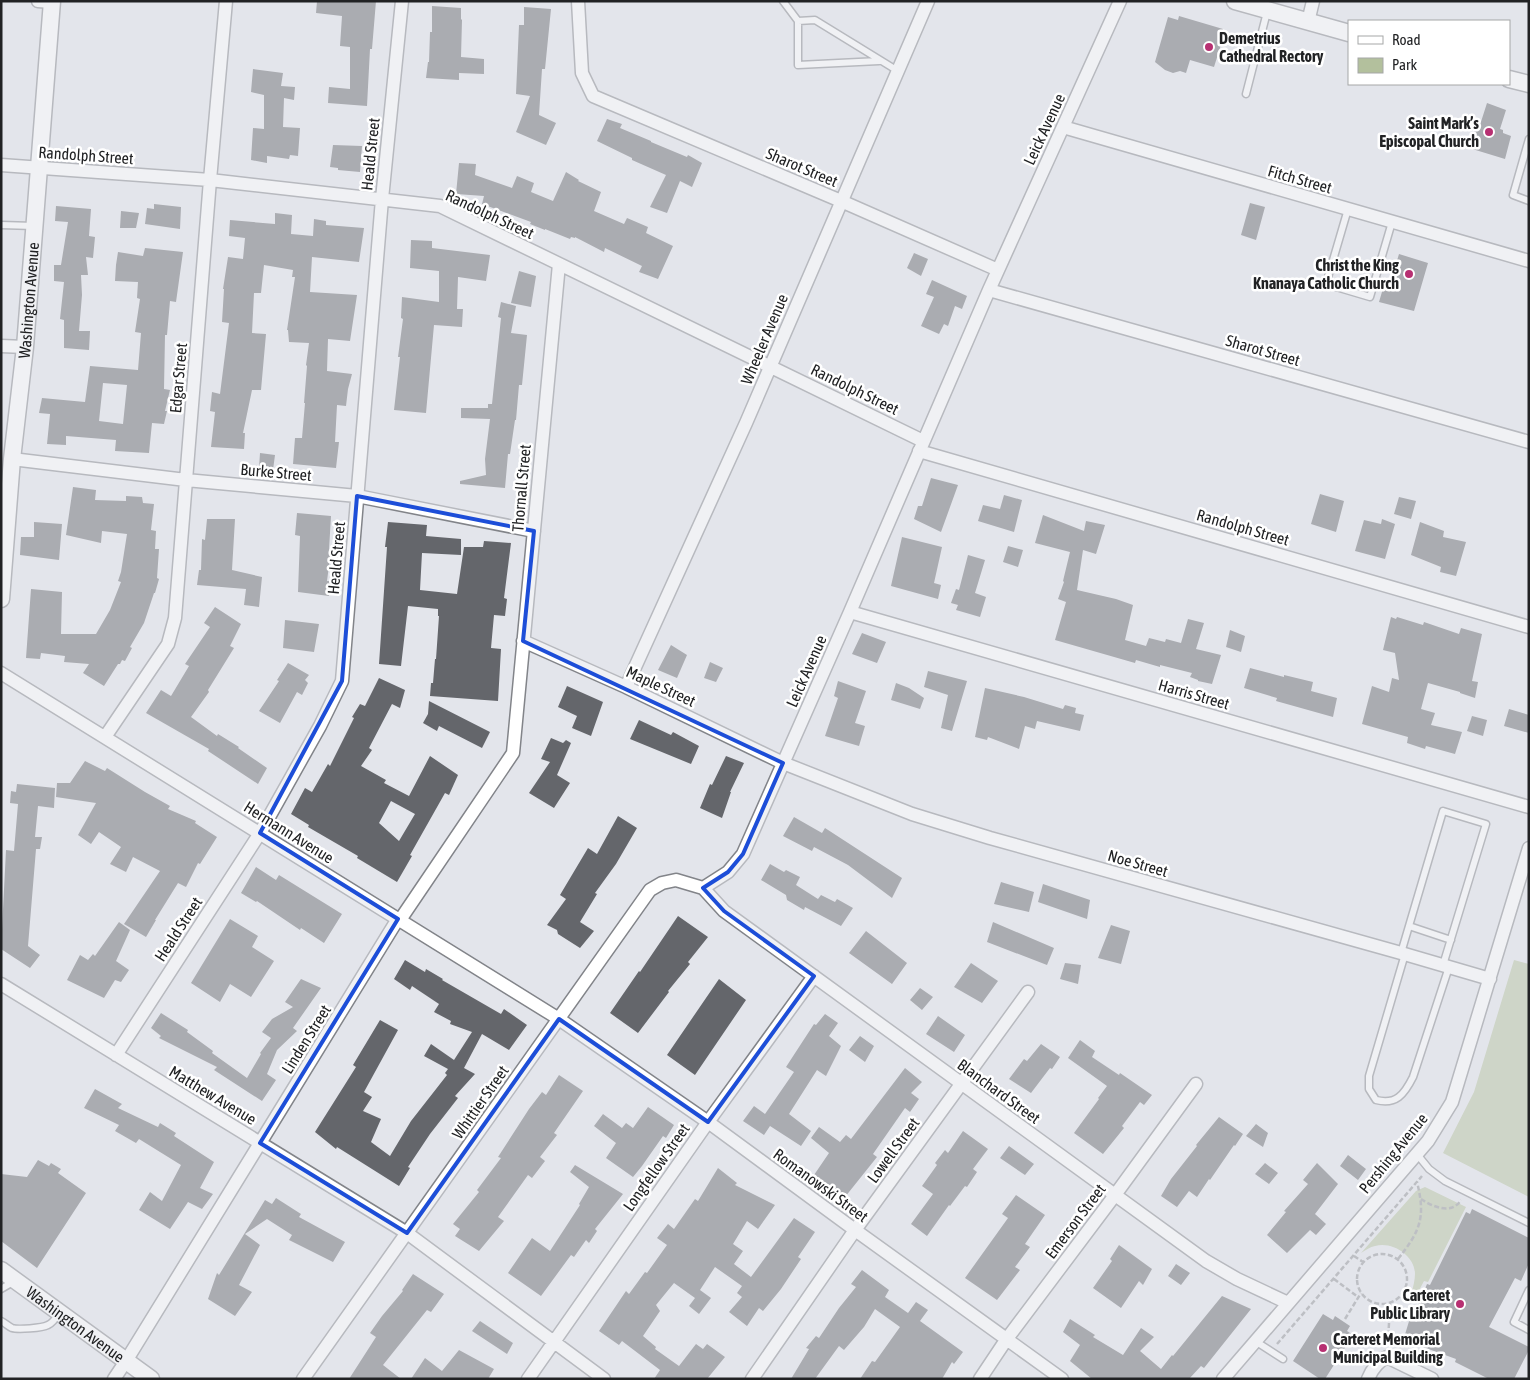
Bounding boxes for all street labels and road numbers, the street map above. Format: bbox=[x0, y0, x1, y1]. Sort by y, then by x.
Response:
street label: Leick Avenue bbox=[1020, 90, 1068, 168]
street label: Heald Street bbox=[357, 116, 383, 191]
street label: Randolph Street bbox=[38, 143, 134, 168]
street label: Sharot Street bbox=[763, 144, 841, 190]
street label: Fitch Street bbox=[1266, 161, 1334, 197]
street label: Randolph Street bbox=[443, 186, 537, 243]
street label: Washington Avenue bbox=[15, 241, 42, 359]
street label: Wheeler Avenue bbox=[737, 291, 791, 387]
street label: Sharot Street bbox=[1224, 331, 1302, 369]
street label: Edgar Street bbox=[166, 342, 191, 414]
street label: Randolph Street bbox=[808, 360, 902, 419]
street label: Thornall Street bbox=[508, 443, 534, 532]
street label: Burke Street bbox=[240, 460, 313, 484]
street label: Randolph Street bbox=[1194, 505, 1292, 550]
street label: Heald Street bbox=[324, 520, 348, 595]
street label: Leick Avenue bbox=[782, 632, 830, 710]
street label: Maple Street bbox=[623, 662, 699, 711]
street label: Harris Street bbox=[1157, 675, 1232, 713]
street label: Hermann Avenue bbox=[241, 797, 337, 867]
street label: Noe Street bbox=[1106, 846, 1170, 880]
street label: Heald Street bbox=[151, 893, 206, 965]
street label: Linden Street bbox=[278, 1001, 334, 1077]
street label: Blanchard Street bbox=[954, 1055, 1044, 1127]
street label: Matthew Avenue bbox=[166, 1062, 260, 1128]
street label: Whittier Street bbox=[448, 1062, 512, 1142]
street label: Pershing Avenue bbox=[1355, 1109, 1432, 1197]
street label: Lowell Street bbox=[863, 1114, 923, 1186]
street label: Longfellow Street bbox=[619, 1120, 694, 1215]
street label: Romanowski Street bbox=[770, 1145, 872, 1226]
street label: Emerson Street bbox=[1041, 1180, 1109, 1262]
street label: Washington Avenue bbox=[23, 1283, 128, 1366]

